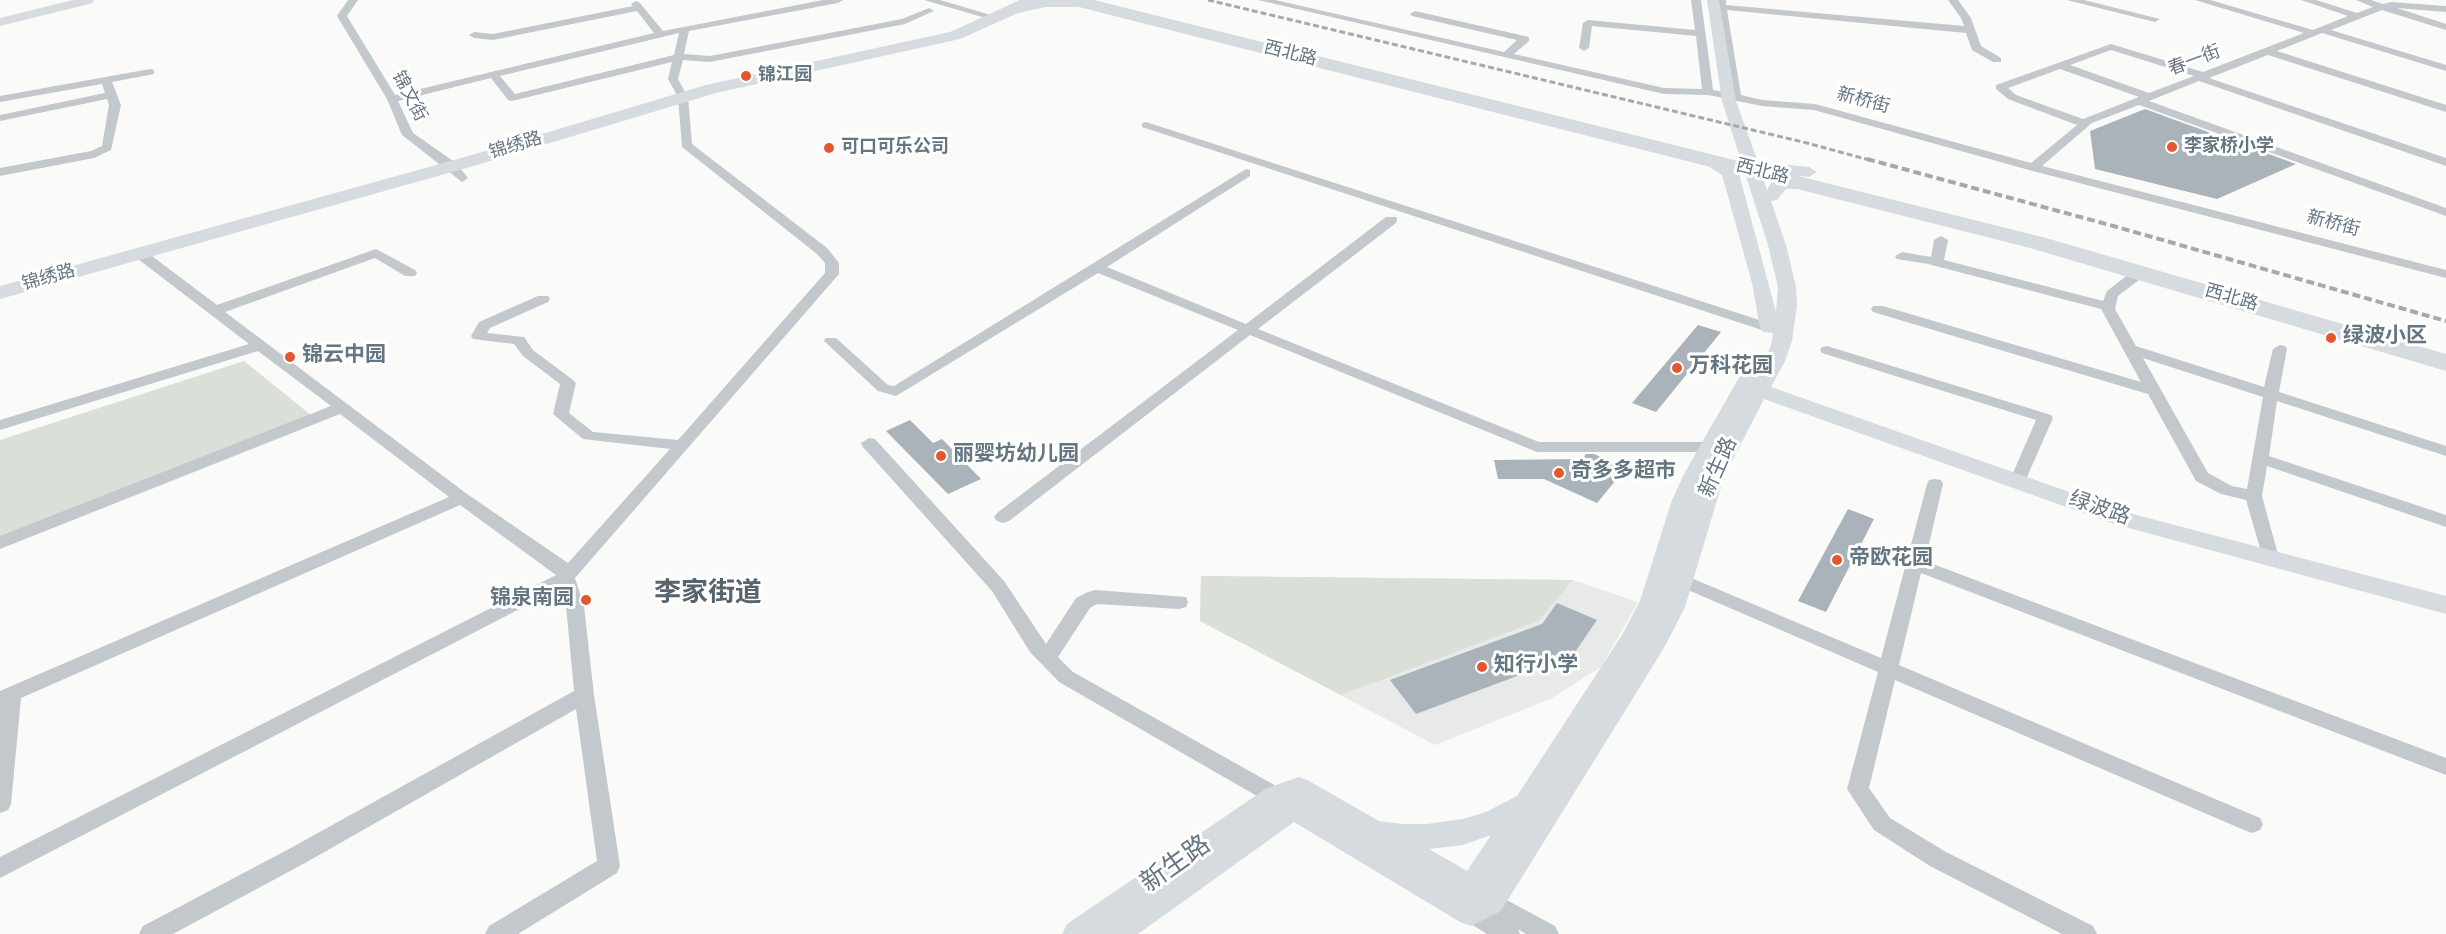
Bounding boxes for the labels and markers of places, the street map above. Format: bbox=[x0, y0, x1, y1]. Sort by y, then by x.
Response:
place label: 锦江园 bbox=[758, 65, 812, 87]
marker: 锦江园 bbox=[739, 69, 753, 83]
place label: 李家桥小学 bbox=[2184, 136, 2274, 158]
place label: 可口可乐公司 bbox=[841, 137, 949, 159]
marker: 李家桥小学 bbox=[2165, 140, 2179, 154]
marker: 可口可乐公司 bbox=[822, 141, 836, 155]
place label: 绿波小区 bbox=[2343, 325, 2427, 351]
marker: 绿波小区 bbox=[2324, 331, 2338, 345]
place label: 锦云中园 bbox=[302, 344, 386, 370]
marker: 锦云中园 bbox=[283, 350, 297, 364]
place label: 万科花园 bbox=[1689, 355, 1773, 381]
marker: 万科花园 bbox=[1670, 361, 1684, 375]
place label: 丽婴坊幼儿园 bbox=[953, 443, 1079, 469]
marker: 丽婴坊幼儿园 bbox=[934, 449, 948, 463]
place label: 奇多多超市 bbox=[1571, 460, 1676, 486]
marker: 奇多多超市 bbox=[1552, 466, 1566, 480]
place label: 帝欧花园 bbox=[1849, 547, 1933, 573]
marker: 帝欧花园 bbox=[1830, 553, 1844, 567]
place label: 锦泉南园 bbox=[490, 587, 574, 613]
marker: 锦泉南园 bbox=[579, 593, 593, 607]
place label: 知行小学 bbox=[1494, 654, 1578, 680]
marker: 知行小学 bbox=[1475, 660, 1489, 674]

